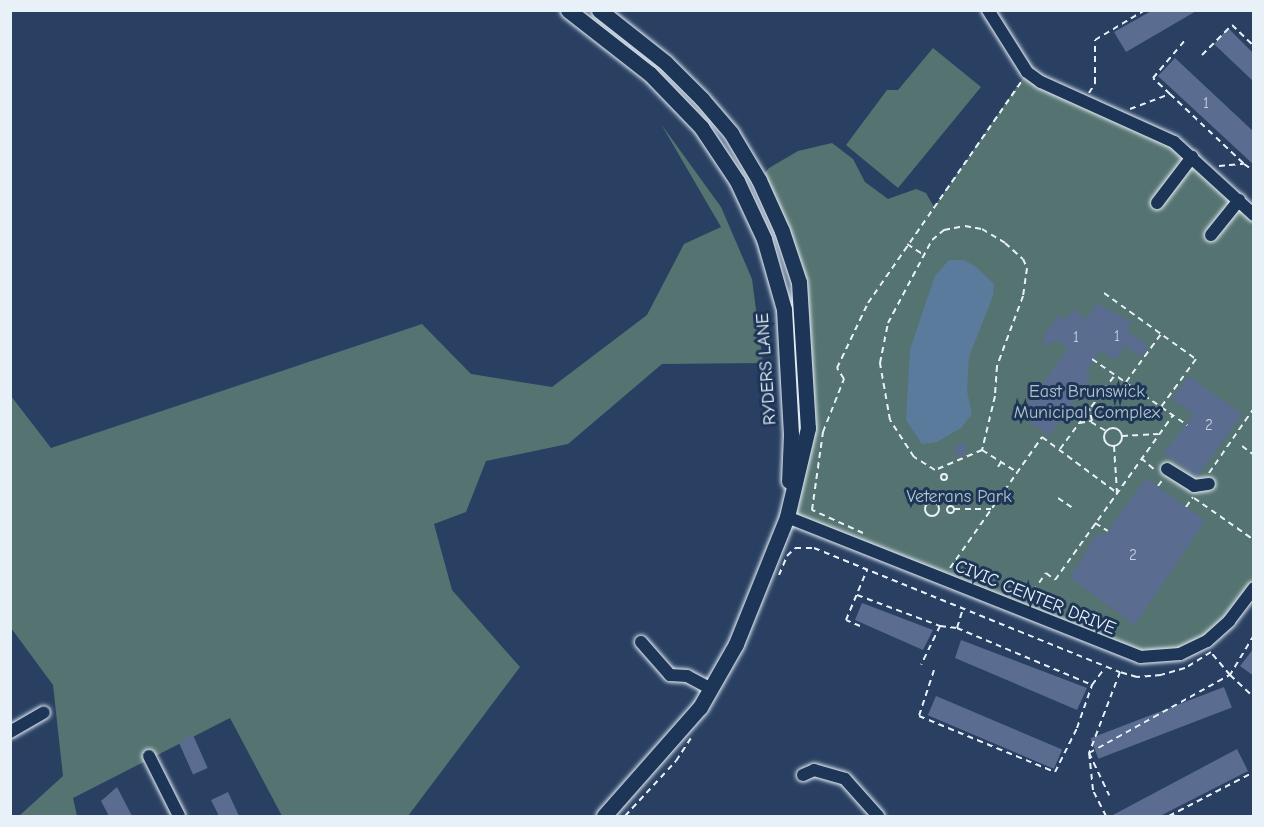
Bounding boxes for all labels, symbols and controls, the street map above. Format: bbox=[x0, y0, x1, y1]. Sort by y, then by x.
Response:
house number: 1 bbox=[1203, 95, 1209, 113]
street label: RYDERS LANE bbox=[752, 312, 782, 426]
house number: 1 bbox=[1114, 328, 1120, 346]
house number: 1 bbox=[1073, 329, 1079, 347]
park label: East Brunswick Municipal Complex bbox=[1014, 382, 1160, 424]
house number: 2 bbox=[1205, 417, 1213, 435]
park label: Veterans Park bbox=[906, 486, 1012, 508]
house number: 2 bbox=[1129, 547, 1137, 565]
street label: CIVIC CENTER DRIVE bbox=[951, 556, 1119, 640]

